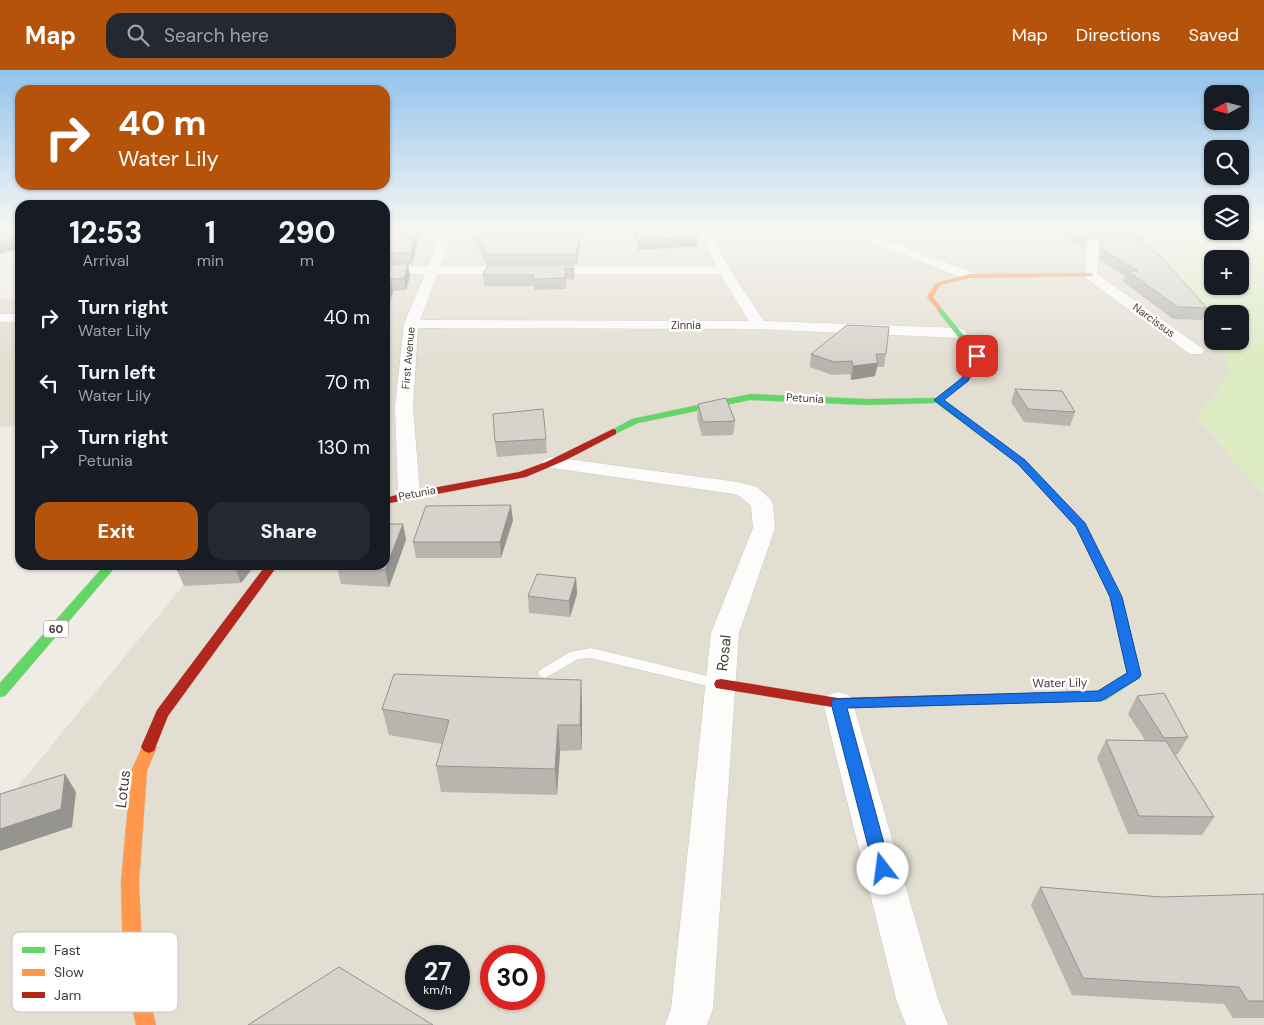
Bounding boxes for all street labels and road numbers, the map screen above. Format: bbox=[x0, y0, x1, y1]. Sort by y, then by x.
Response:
street label: Narcissus bbox=[1130, 300, 1178, 340]
street label: Zinnia bbox=[671, 318, 701, 332]
street label: First Avenue bbox=[398, 326, 418, 390]
street label: Petunia bbox=[786, 390, 824, 406]
street label: Petunia bbox=[397, 483, 437, 503]
road number: 60 bbox=[44, 620, 68, 638]
street label: Rosal bbox=[712, 634, 736, 672]
street label: Water Lily bbox=[1032, 675, 1088, 691]
street label: Lotus bbox=[111, 769, 135, 809]

